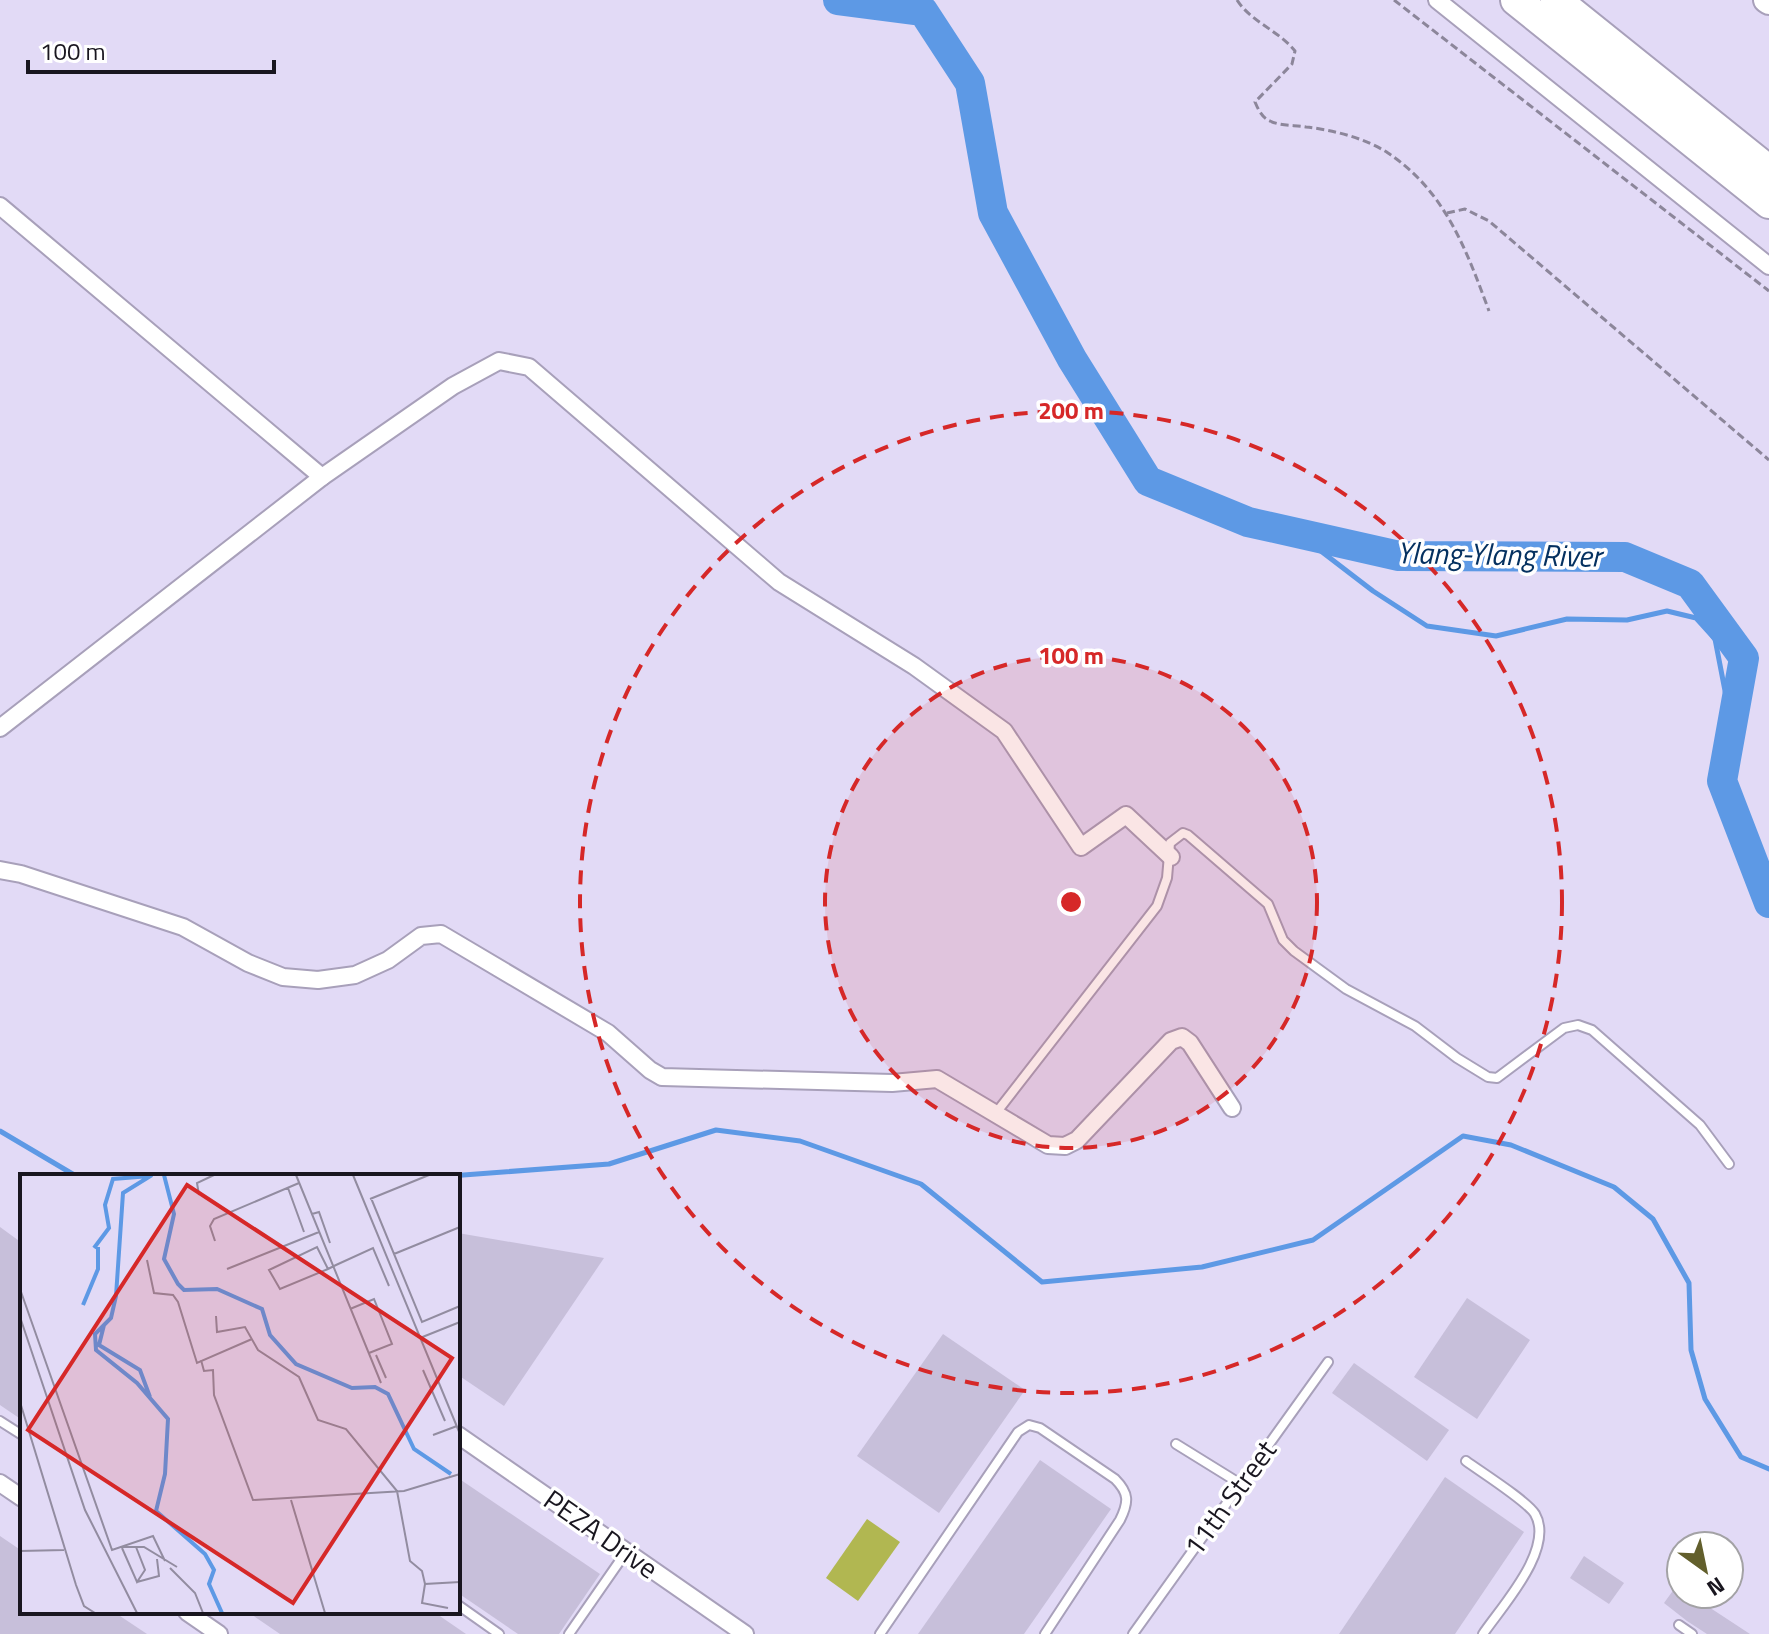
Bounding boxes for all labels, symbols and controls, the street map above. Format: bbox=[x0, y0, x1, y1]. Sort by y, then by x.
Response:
scale bar bbox=[28, 24, 274, 74]
text: 100 m bbox=[40, 33, 106, 69]
text: 200 m bbox=[1038, 392, 1104, 428]
water label: Ylang-Ylang River bbox=[1396, 529, 1605, 579]
text: 100 m bbox=[1038, 637, 1104, 673]
centre of rings bbox=[1057, 888, 1085, 916]
inset map bbox=[20, 1174, 460, 1614]
street label: 11th Street bbox=[1173, 1430, 1287, 1565]
street label: PEZA Drive bbox=[535, 1478, 667, 1589]
north arrow bbox=[1665, 1530, 1745, 1610]
text: N bbox=[1700, 1568, 1732, 1605]

